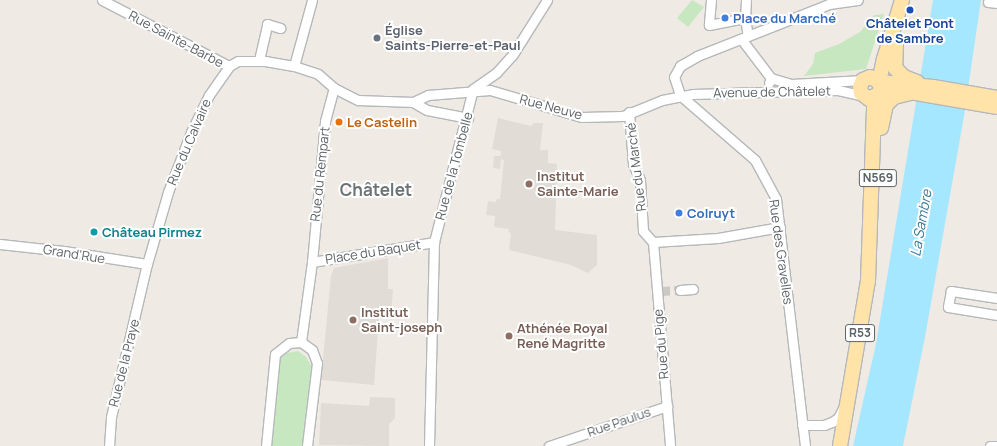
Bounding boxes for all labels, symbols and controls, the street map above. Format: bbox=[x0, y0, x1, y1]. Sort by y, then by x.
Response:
marker: Châtelet Pont de Sambre bbox=[905, 5, 915, 15]
street label: Rue Sainte-Barbe bbox=[126, 7, 226, 71]
place label: Place du Marché bbox=[733, 10, 836, 26]
marker: Place du Marché bbox=[720, 13, 730, 23]
place label: Châtelet Pont de Sambre bbox=[866, 16, 954, 47]
place label: Église Saints-Pierre-et-Paul bbox=[385, 23, 521, 54]
marker: Église Saints-Pierre-et-Paul bbox=[372, 33, 382, 43]
street label: Avenue de Châtelet bbox=[713, 83, 831, 101]
street label: Rue Neuve bbox=[518, 91, 584, 123]
street label: Rue du Calvaire bbox=[164, 96, 214, 188]
street label: Rue de la Tombelle bbox=[432, 110, 476, 222]
place label: Le Castelin bbox=[347, 114, 417, 130]
marker: Le Castelin bbox=[334, 117, 344, 127]
street label: Rue du Marché bbox=[623, 122, 649, 212]
street label: Rue du Rempart bbox=[307, 126, 333, 222]
road number: N569 bbox=[858, 168, 898, 188]
place label: Institut Sainte-Marie bbox=[537, 169, 619, 200]
marker: Institut Sainte-Marie bbox=[524, 179, 534, 189]
district label: Châtelet bbox=[340, 180, 412, 200]
water label: La Sambre bbox=[907, 188, 935, 258]
street label: Rue des Gravelles bbox=[766, 199, 796, 305]
place label: Colruyt bbox=[687, 205, 735, 221]
marker: Colruyt bbox=[674, 208, 684, 218]
place label: Château Pirmez bbox=[102, 224, 202, 240]
marker: Château Pirmez bbox=[89, 227, 99, 237]
street label: Place du Baquet bbox=[324, 237, 422, 267]
street label: Grand'Rue bbox=[42, 241, 106, 267]
place label: Institut Saint-joseph bbox=[361, 305, 442, 336]
street label: Rue du Pige bbox=[650, 308, 672, 380]
marker: Institut Saint-joseph bbox=[348, 315, 358, 325]
street label: Rue de la Praye bbox=[106, 317, 142, 409]
place label: Athénée Royal René Magritte bbox=[517, 321, 608, 352]
road number: R53 bbox=[845, 323, 875, 343]
marker: Athénée Royal René Magritte bbox=[504, 331, 514, 341]
street label: Rue Paulus bbox=[585, 404, 653, 440]

